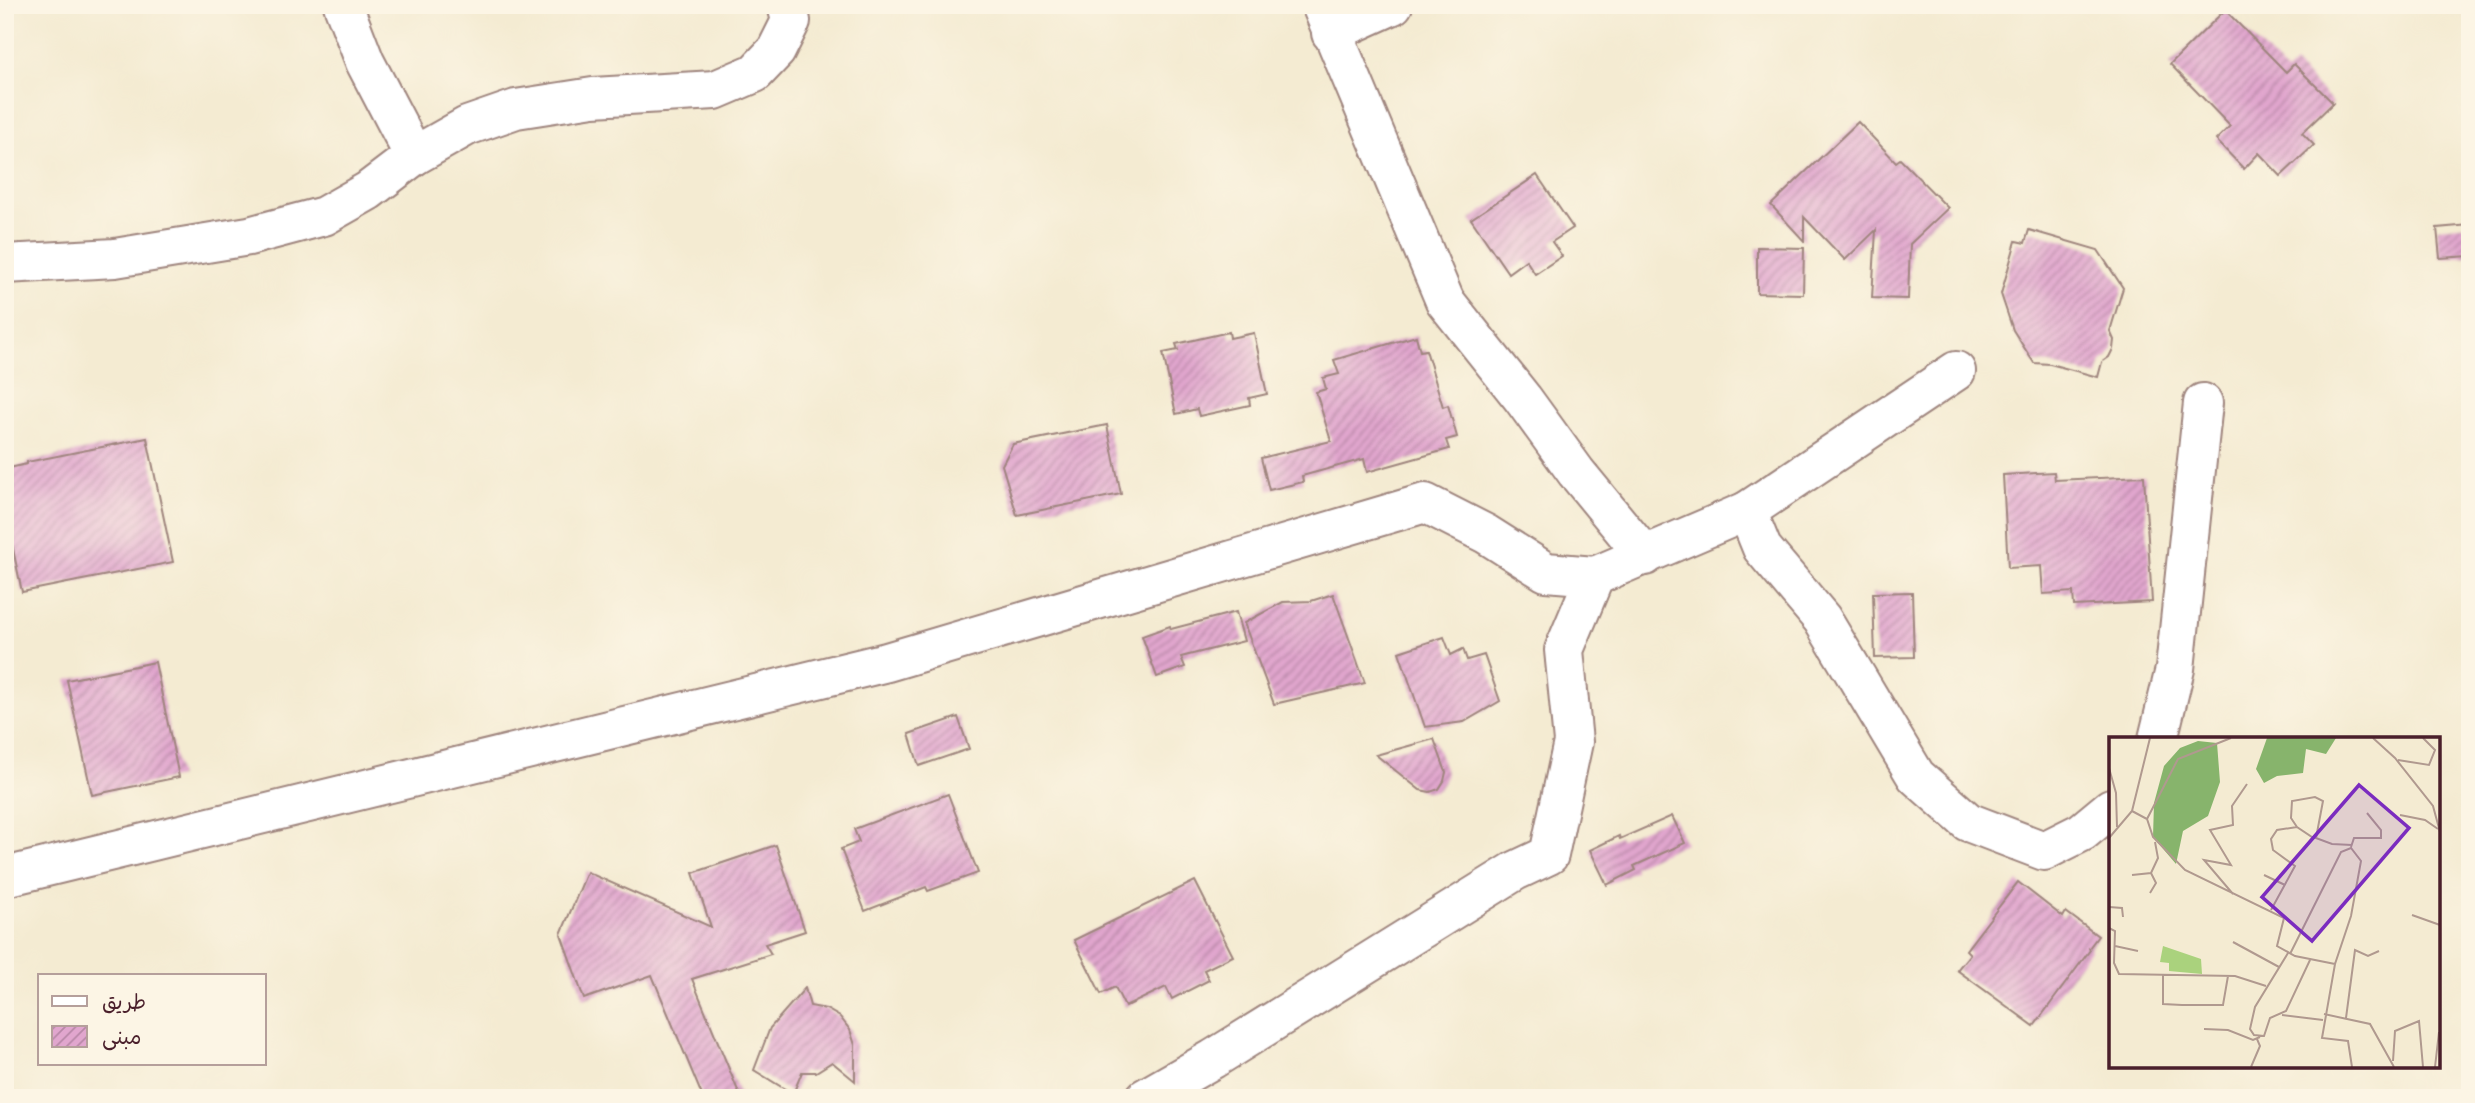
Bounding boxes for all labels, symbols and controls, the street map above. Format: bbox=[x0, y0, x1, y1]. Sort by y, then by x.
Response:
inset map bbox=[2109, 737, 2440, 1068]
legend bbox=[38, 974, 266, 1064]
text: طريق bbox=[102, 990, 146, 1014]
text: مبنى bbox=[102, 1025, 141, 1051]

